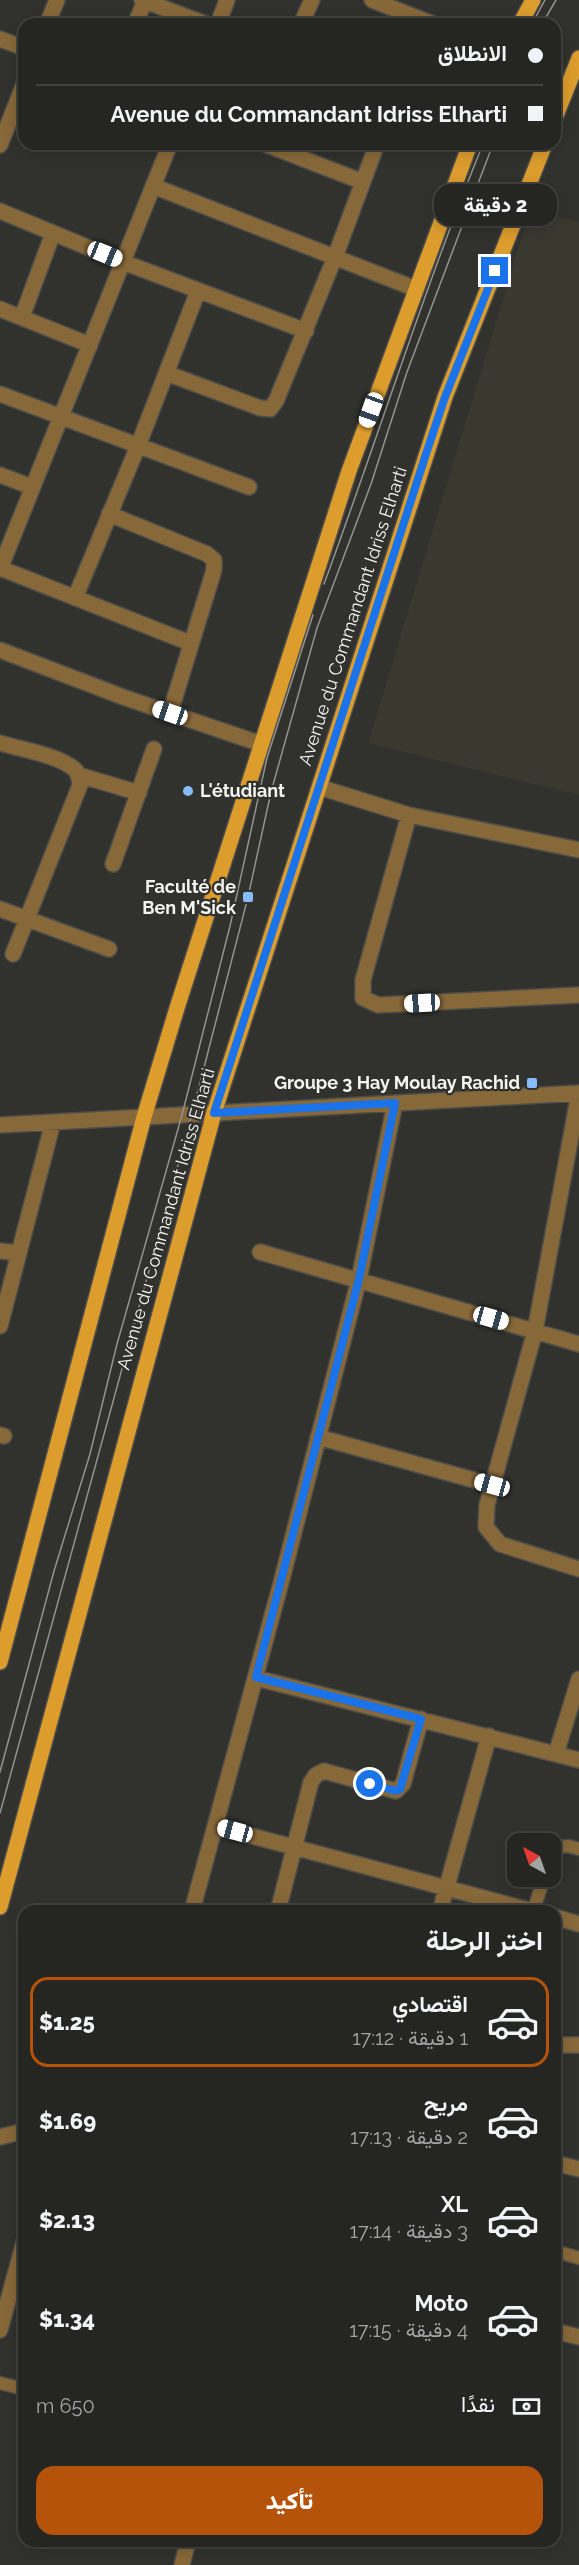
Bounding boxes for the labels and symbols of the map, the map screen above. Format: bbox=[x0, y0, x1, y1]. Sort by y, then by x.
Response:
callout: 2 دقيقة bbox=[434, 184, 556, 226]
car bbox=[85, 239, 125, 269]
route end bbox=[481, 257, 508, 284]
car bbox=[356, 390, 386, 430]
street label: Avenue du Commandant Idriss Elharti bbox=[294, 464, 411, 768]
car bbox=[150, 699, 190, 727]
place label: L'étudiant bbox=[200, 780, 285, 801]
marker: L'étudiant bbox=[181, 784, 195, 798]
place label: Faculté de Ben M'Sick bbox=[142, 876, 237, 918]
marker: Faculté de Ben M'Sick bbox=[241, 890, 255, 904]
car bbox=[404, 993, 440, 1013]
street label: Avenue du Commandant Idriss Elharti bbox=[112, 1066, 219, 1372]
place label: Groupe 3 Hay Moulay Rachid bbox=[274, 1072, 520, 1093]
marker: Groupe 3 Hay Moulay Rachid bbox=[525, 1076, 539, 1090]
car bbox=[471, 1304, 511, 1332]
car bbox=[472, 1472, 512, 1498]
route start bbox=[356, 1770, 383, 1797]
car bbox=[215, 1818, 255, 1844]
north arrow bbox=[507, 1833, 561, 1887]

